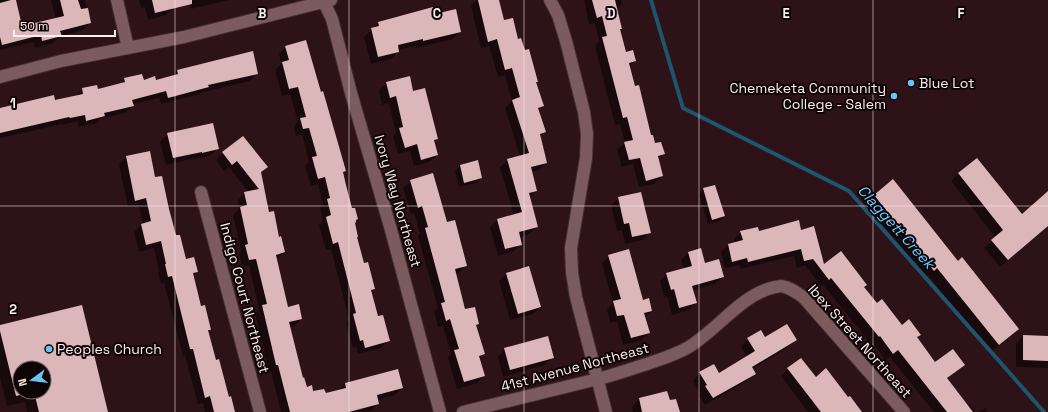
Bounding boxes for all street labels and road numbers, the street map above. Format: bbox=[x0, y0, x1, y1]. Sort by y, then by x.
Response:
street label: Ivory Way Northeast bbox=[370, 133, 426, 269]
street label: Indigo Court Northeast bbox=[216, 221, 274, 375]
street label: Ibex Street Northeast bbox=[804, 280, 916, 402]
street label: 41st Avenue Northeast bbox=[499, 339, 651, 395]

